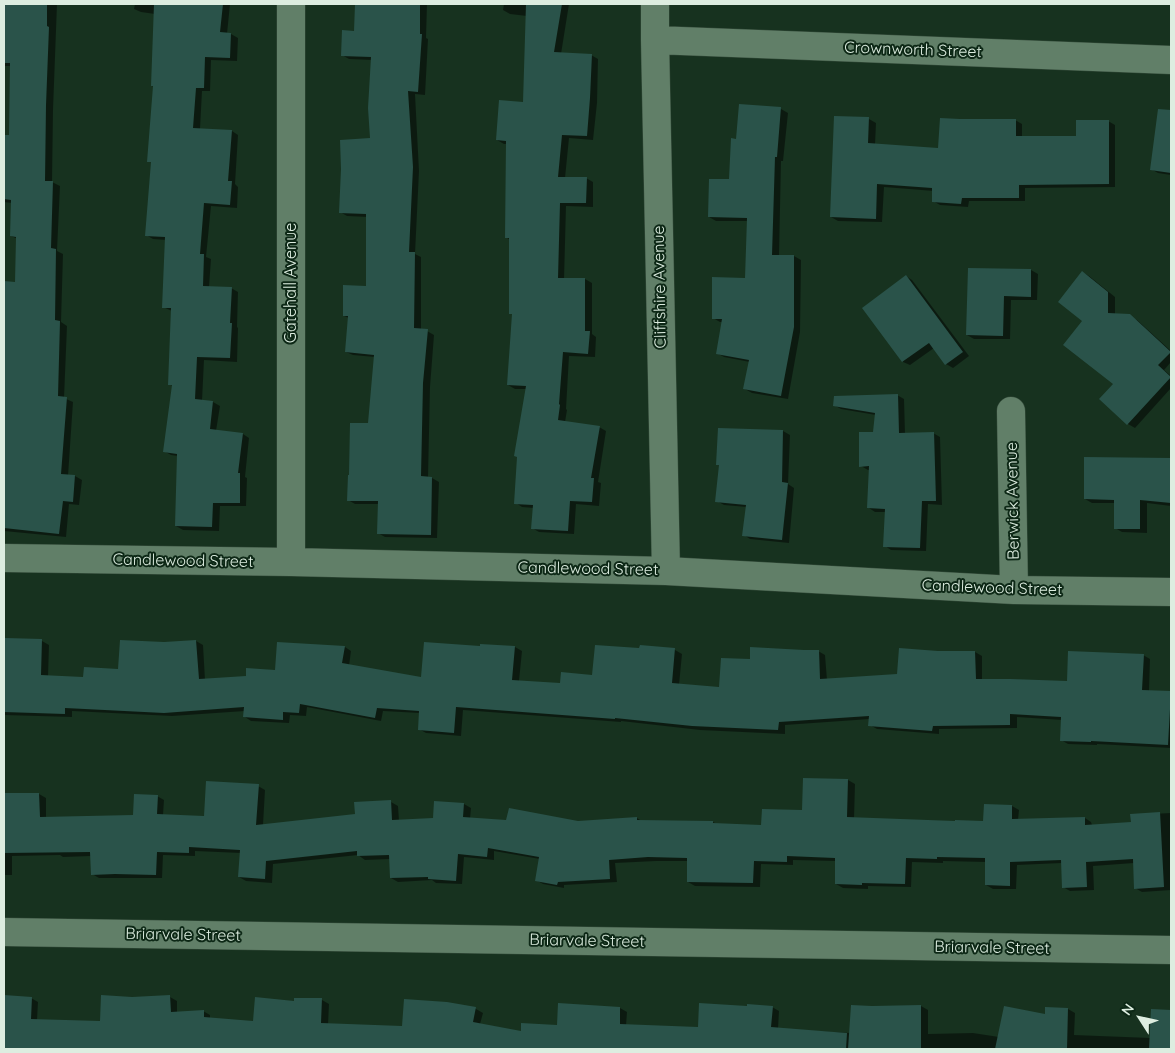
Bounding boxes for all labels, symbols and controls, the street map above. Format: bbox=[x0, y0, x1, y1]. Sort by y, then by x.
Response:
street label: Crownworth Street bbox=[844, 38, 982, 62]
street label: Gatehall Avenue bbox=[281, 223, 301, 343]
street label: Cliffshire Avenue bbox=[649, 225, 671, 349]
street label: Berwick Avenue bbox=[1002, 442, 1024, 560]
street label: Candlewood Street bbox=[112, 550, 254, 572]
street label: Candlewood Street bbox=[517, 558, 659, 580]
street label: Candlewood Street bbox=[921, 576, 1063, 600]
street label: Briarvale Street bbox=[125, 924, 241, 946]
street label: Briarvale Street bbox=[529, 930, 645, 952]
street label: Briarvale Street bbox=[934, 937, 1050, 959]
north arrow bbox=[1115, 993, 1165, 1043]
text: N bbox=[1117, 1000, 1138, 1019]

